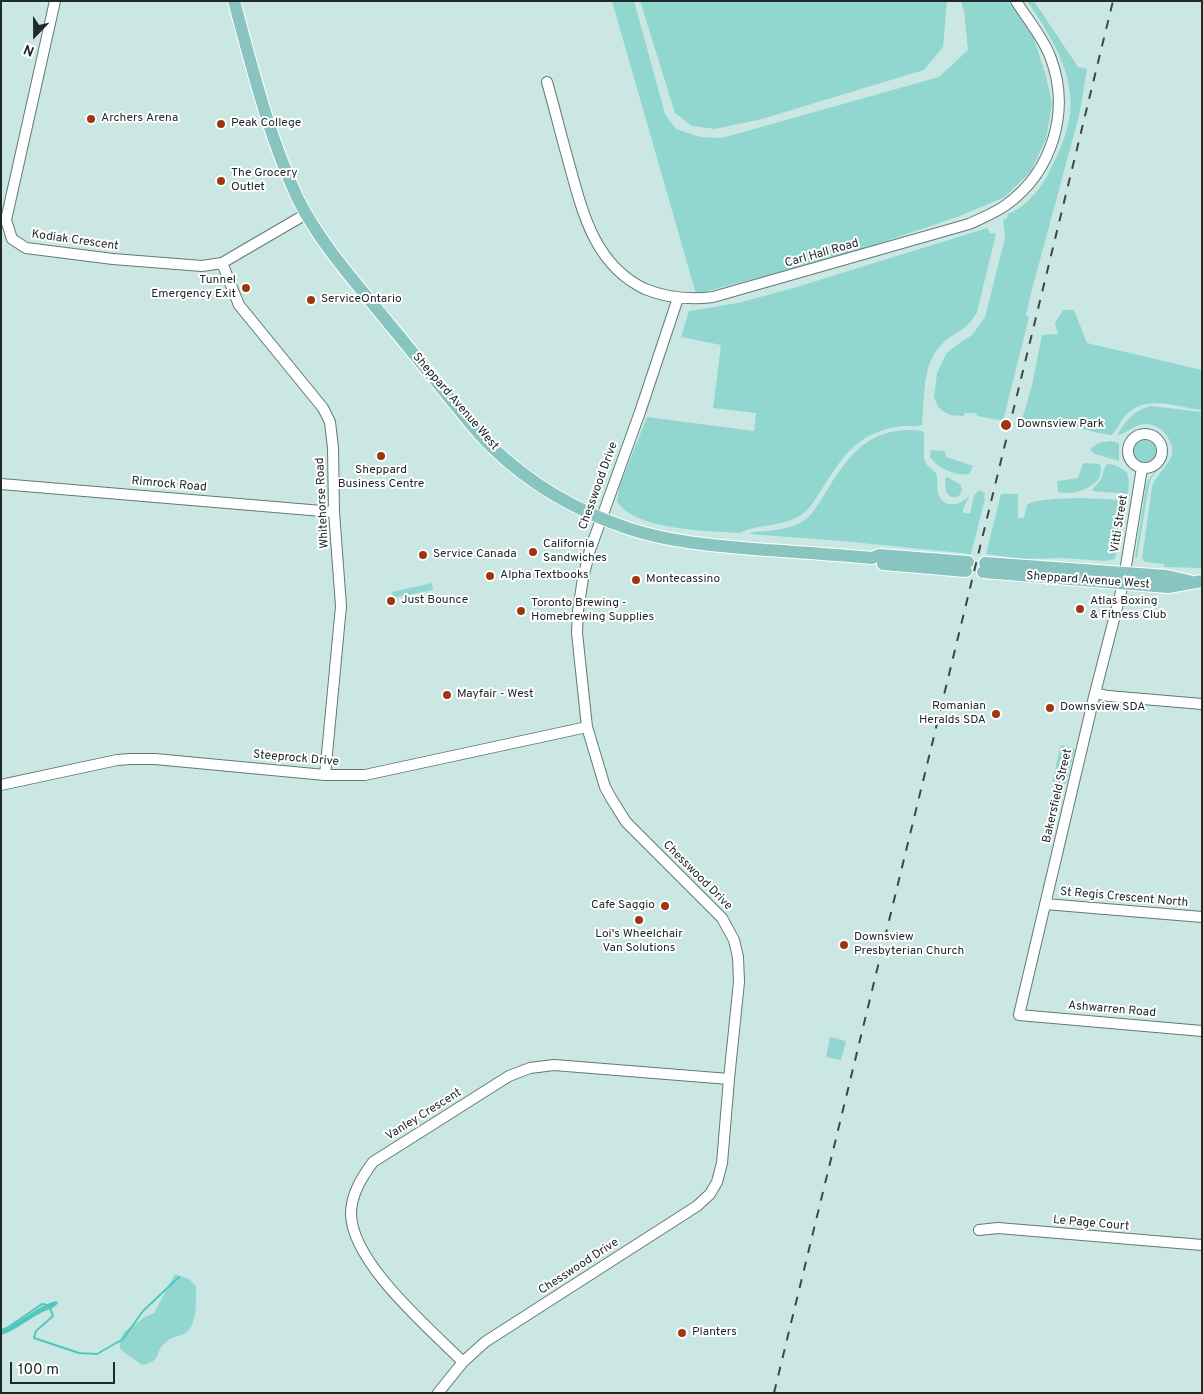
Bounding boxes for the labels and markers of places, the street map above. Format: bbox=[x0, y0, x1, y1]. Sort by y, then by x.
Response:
place label: Archers Arena bbox=[101, 112, 178, 126]
marker: Archers Arena bbox=[85, 113, 97, 125]
place label: Peak College bbox=[231, 117, 301, 131]
marker: Peak College bbox=[215, 118, 227, 130]
place label: The Grocery Outlet bbox=[231, 167, 298, 195]
marker: The Grocery Outlet bbox=[215, 175, 227, 187]
place label: Tunnel Emergency Exit bbox=[151, 274, 236, 302]
marker: Tunnel Emergency Exit bbox=[240, 282, 252, 294]
place label: ServiceOntario bbox=[321, 293, 402, 307]
marker: ServiceOntario bbox=[305, 294, 317, 306]
marker: Downsview Park bbox=[999, 418, 1013, 432]
place label: Downsview Park bbox=[1017, 418, 1104, 432]
marker: Sheppard Business Centre bbox=[375, 450, 387, 462]
place label: Sheppard Business Centre bbox=[338, 464, 424, 492]
place label: California Sandwiches bbox=[543, 538, 607, 566]
marker: California Sandwiches bbox=[527, 546, 539, 558]
place label: Service Canada bbox=[433, 548, 516, 562]
marker: Service Canada bbox=[417, 549, 429, 561]
place label: Alpha Textbooks bbox=[500, 569, 589, 583]
marker: Alpha Textbooks bbox=[484, 570, 496, 582]
place label: Montecassino bbox=[646, 573, 720, 587]
marker: Montecassino bbox=[630, 574, 642, 586]
place label: Just Bounce bbox=[401, 594, 468, 608]
marker: Just Bounce bbox=[385, 595, 397, 607]
place label: Atlas Boxing & Fitness Club bbox=[1090, 595, 1167, 623]
place label: Toronto Brewing - Homebrewing Supplies bbox=[531, 597, 654, 625]
marker: Atlas Boxing & Fitness Club bbox=[1074, 603, 1086, 615]
marker: Toronto Brewing - Homebrewing Supplies bbox=[515, 605, 527, 617]
place label: Mayfair - West bbox=[457, 688, 534, 702]
marker: Mayfair - West bbox=[441, 689, 453, 701]
place label: Romanian Heralds SDA bbox=[919, 700, 986, 728]
place label: Downsview SDA bbox=[1060, 701, 1145, 715]
marker: Downsview SDA bbox=[1044, 702, 1056, 714]
marker: Romanian Heralds SDA bbox=[990, 708, 1002, 720]
place label: Cafe Saggio bbox=[591, 899, 655, 913]
marker: Cafe Saggio bbox=[659, 900, 671, 912]
marker: Loi's Wheelchair Van Solutions bbox=[633, 914, 645, 926]
place label: Loi's Wheelchair Van Solutions bbox=[595, 928, 683, 956]
place label: Downsview Presbyterian Church bbox=[854, 931, 964, 959]
marker: Downsview Presbyterian Church bbox=[838, 939, 850, 951]
place label: Planters bbox=[692, 1326, 737, 1340]
marker: Planters bbox=[676, 1327, 688, 1339]

